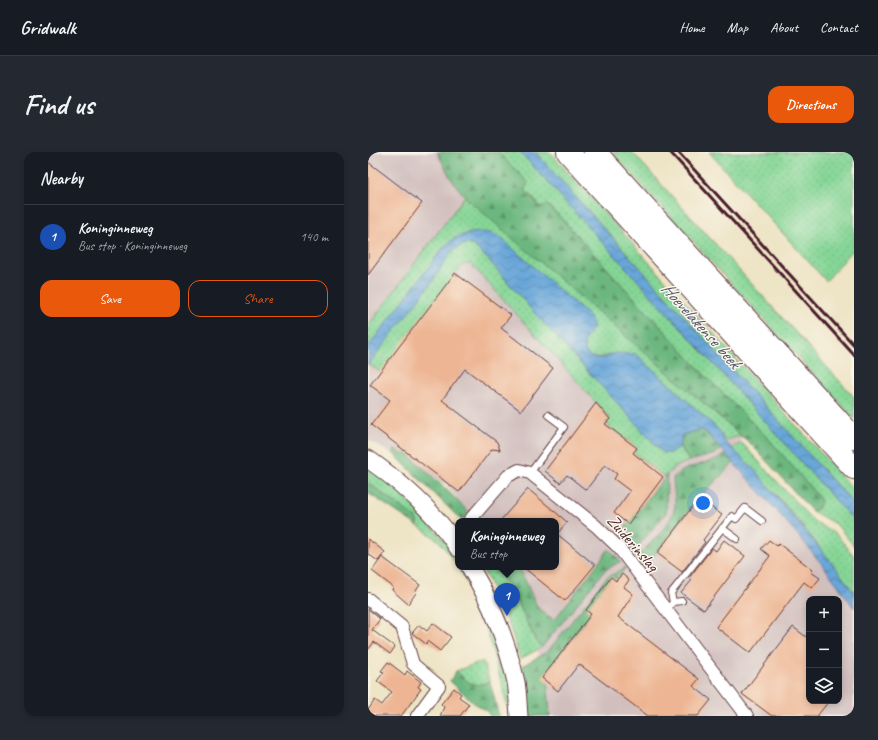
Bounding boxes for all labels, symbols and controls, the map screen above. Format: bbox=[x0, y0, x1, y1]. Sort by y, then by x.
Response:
text: Gridwalk bbox=[20, 16, 76, 40]
text: Home bbox=[679, 19, 705, 36]
text: Map bbox=[727, 19, 748, 36]
text: About bbox=[770, 19, 798, 36]
text: Contact bbox=[820, 19, 858, 36]
button: Directions bbox=[768, 86, 854, 123]
text: Find us bbox=[24, 87, 94, 122]
text: Nearby bbox=[40, 168, 83, 189]
text: Koninginneweg bbox=[78, 219, 152, 238]
text: 1 bbox=[50, 229, 56, 245]
text: 140 m bbox=[300, 229, 328, 245]
text: Bus stop · Koninginneweg bbox=[78, 238, 187, 254]
water label: Hoevelakense beek bbox=[657, 277, 748, 375]
button: Save bbox=[40, 280, 180, 317]
button: Share bbox=[188, 280, 328, 317]
your location bbox=[693, 493, 713, 513]
street label: Zuiderinslag bbox=[603, 510, 664, 576]
popup bbox=[455, 518, 559, 570]
text: Koninginneweg bbox=[470, 527, 544, 546]
text: Bus stop bbox=[470, 546, 507, 562]
pin: 1 bbox=[494, 583, 520, 616]
map controls bbox=[806, 596, 842, 704]
button: + bbox=[806, 596, 842, 632]
button: − bbox=[806, 632, 842, 668]
button: layers bbox=[806, 668, 842, 704]

